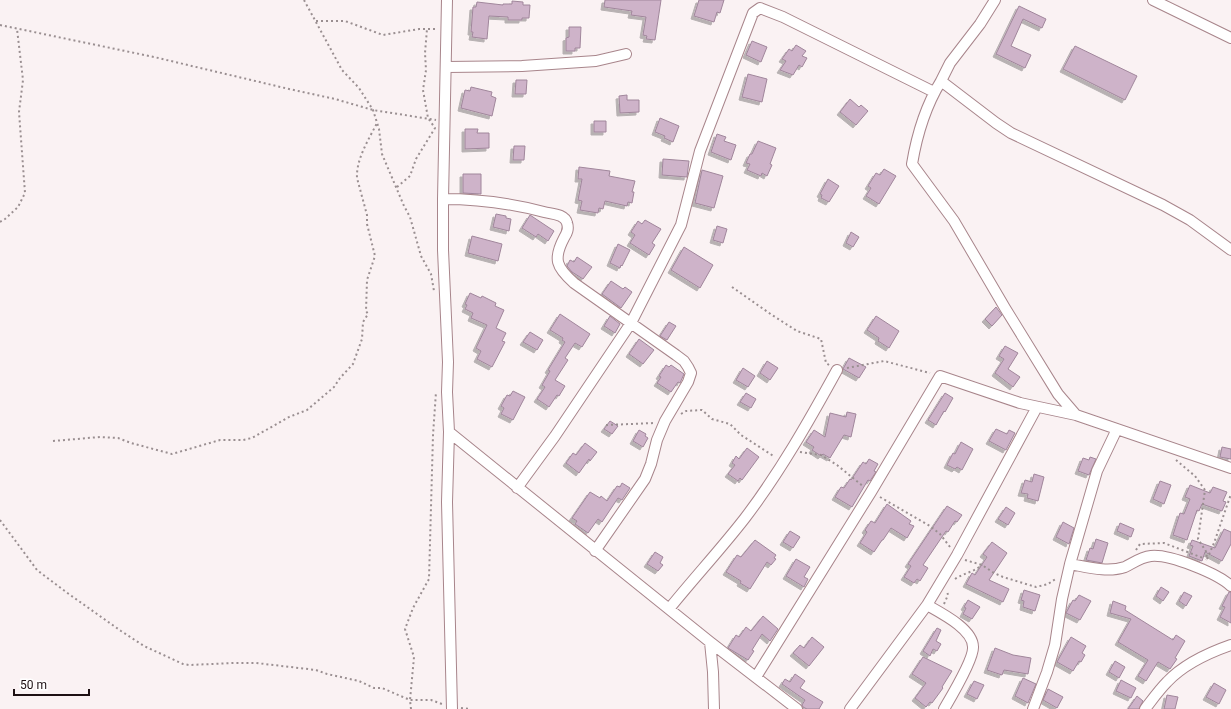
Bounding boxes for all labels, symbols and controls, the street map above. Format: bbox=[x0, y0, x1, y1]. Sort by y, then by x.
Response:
scale bar bbox=[14, 671, 89, 697]
text: 50 m bbox=[20, 678, 47, 692]

